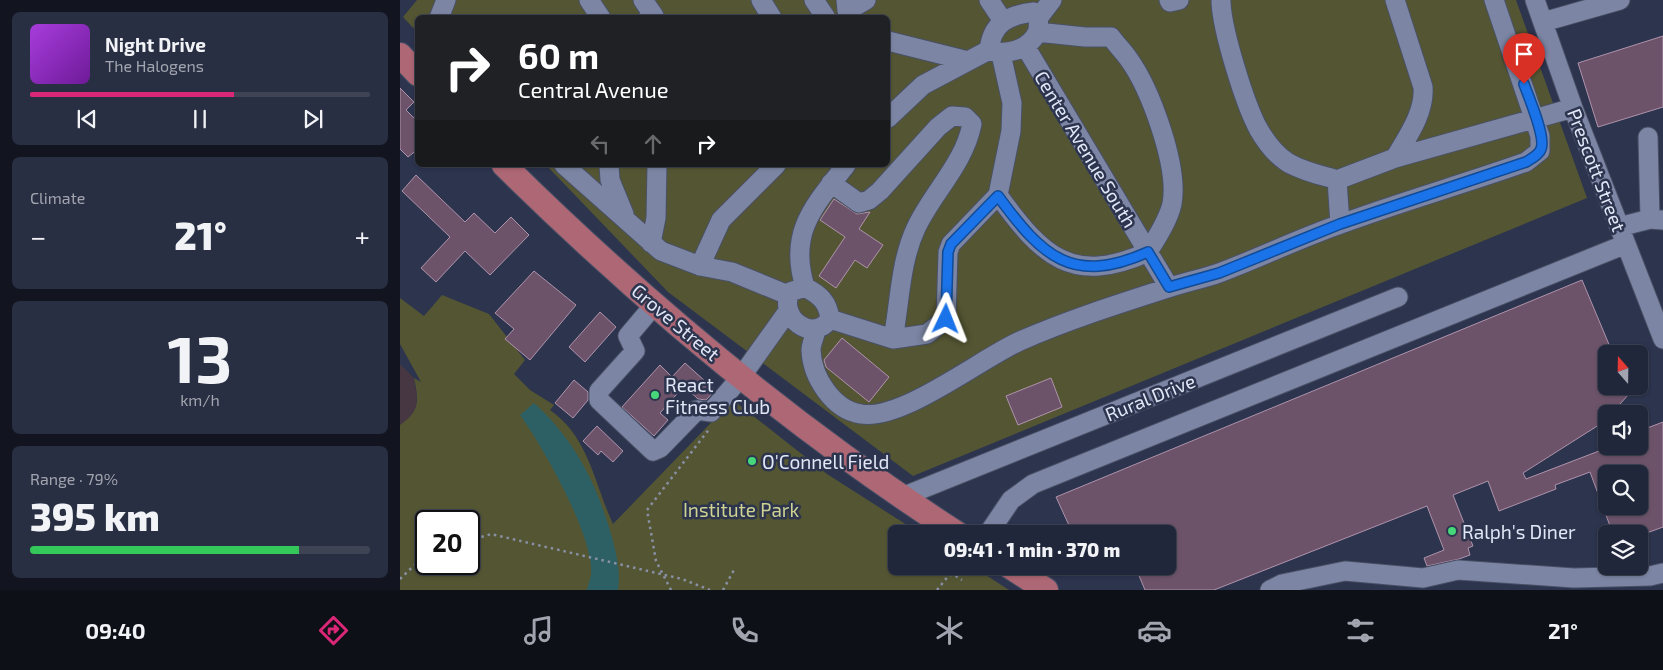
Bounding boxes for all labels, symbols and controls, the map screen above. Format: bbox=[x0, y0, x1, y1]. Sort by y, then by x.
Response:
text: Night Drive bbox=[105, 33, 206, 56]
pin bbox=[1503, 33, 1545, 84]
text: 60 m bbox=[518, 34, 599, 76]
icon: right bbox=[435, 35, 500, 100]
icon: arrive bbox=[1510, 40, 1538, 68]
text: The Halogens bbox=[105, 56, 204, 75]
street label: Center Avenue South bbox=[1030, 66, 1142, 232]
text: Central Avenue bbox=[518, 76, 669, 102]
icon: previous bbox=[73, 105, 101, 133]
icon: pause bbox=[186, 105, 214, 133]
icon: next bbox=[299, 105, 327, 133]
street label: Prescott Street bbox=[1563, 105, 1631, 235]
icon: left bbox=[586, 130, 614, 158]
icon: ahead bbox=[639, 130, 667, 158]
icon: right bbox=[692, 130, 720, 158]
text: Climate bbox=[30, 188, 85, 207]
text: 21° bbox=[174, 212, 227, 258]
text: − bbox=[30, 219, 46, 253]
text: + bbox=[355, 219, 370, 253]
street label: Grove Street bbox=[628, 279, 724, 365]
position arrow bbox=[919, 292, 971, 344]
text: 13 bbox=[168, 318, 232, 396]
north arrow bbox=[1598, 345, 1648, 395]
map controls bbox=[1598, 345, 1648, 575]
street label: Rural Drive bbox=[1102, 369, 1198, 425]
place label: React Fitness Club bbox=[665, 373, 770, 418]
marker: React Fitness Club bbox=[649, 389, 661, 401]
text: km/h bbox=[180, 390, 220, 409]
button: sound bbox=[1598, 405, 1648, 455]
place label: O'Connell Field bbox=[762, 450, 889, 473]
marker: O'Connell Field bbox=[746, 455, 758, 467]
button: search bbox=[1598, 465, 1648, 515]
text: Range · 79% bbox=[30, 469, 118, 488]
text: 395 km bbox=[30, 493, 160, 539]
park label: Institute Park bbox=[683, 498, 799, 521]
speed limit sign: 20 bbox=[415, 510, 480, 575]
place label: Ralph's Diner bbox=[1462, 520, 1576, 543]
marker: Ralph's Diner bbox=[1446, 525, 1458, 537]
button: layers bbox=[1598, 525, 1648, 575]
text: 09:41 · 1 min · 370 m bbox=[944, 538, 1120, 561]
icon: directions bbox=[316, 613, 351, 648]
icon: music bbox=[521, 613, 556, 648]
icon: phone bbox=[727, 613, 762, 648]
icon: climate bbox=[932, 613, 967, 648]
icon: car bbox=[1137, 613, 1172, 648]
icon: filters bbox=[1343, 613, 1378, 648]
text: 09:40 bbox=[85, 617, 146, 643]
text: 21° bbox=[1548, 617, 1578, 643]

